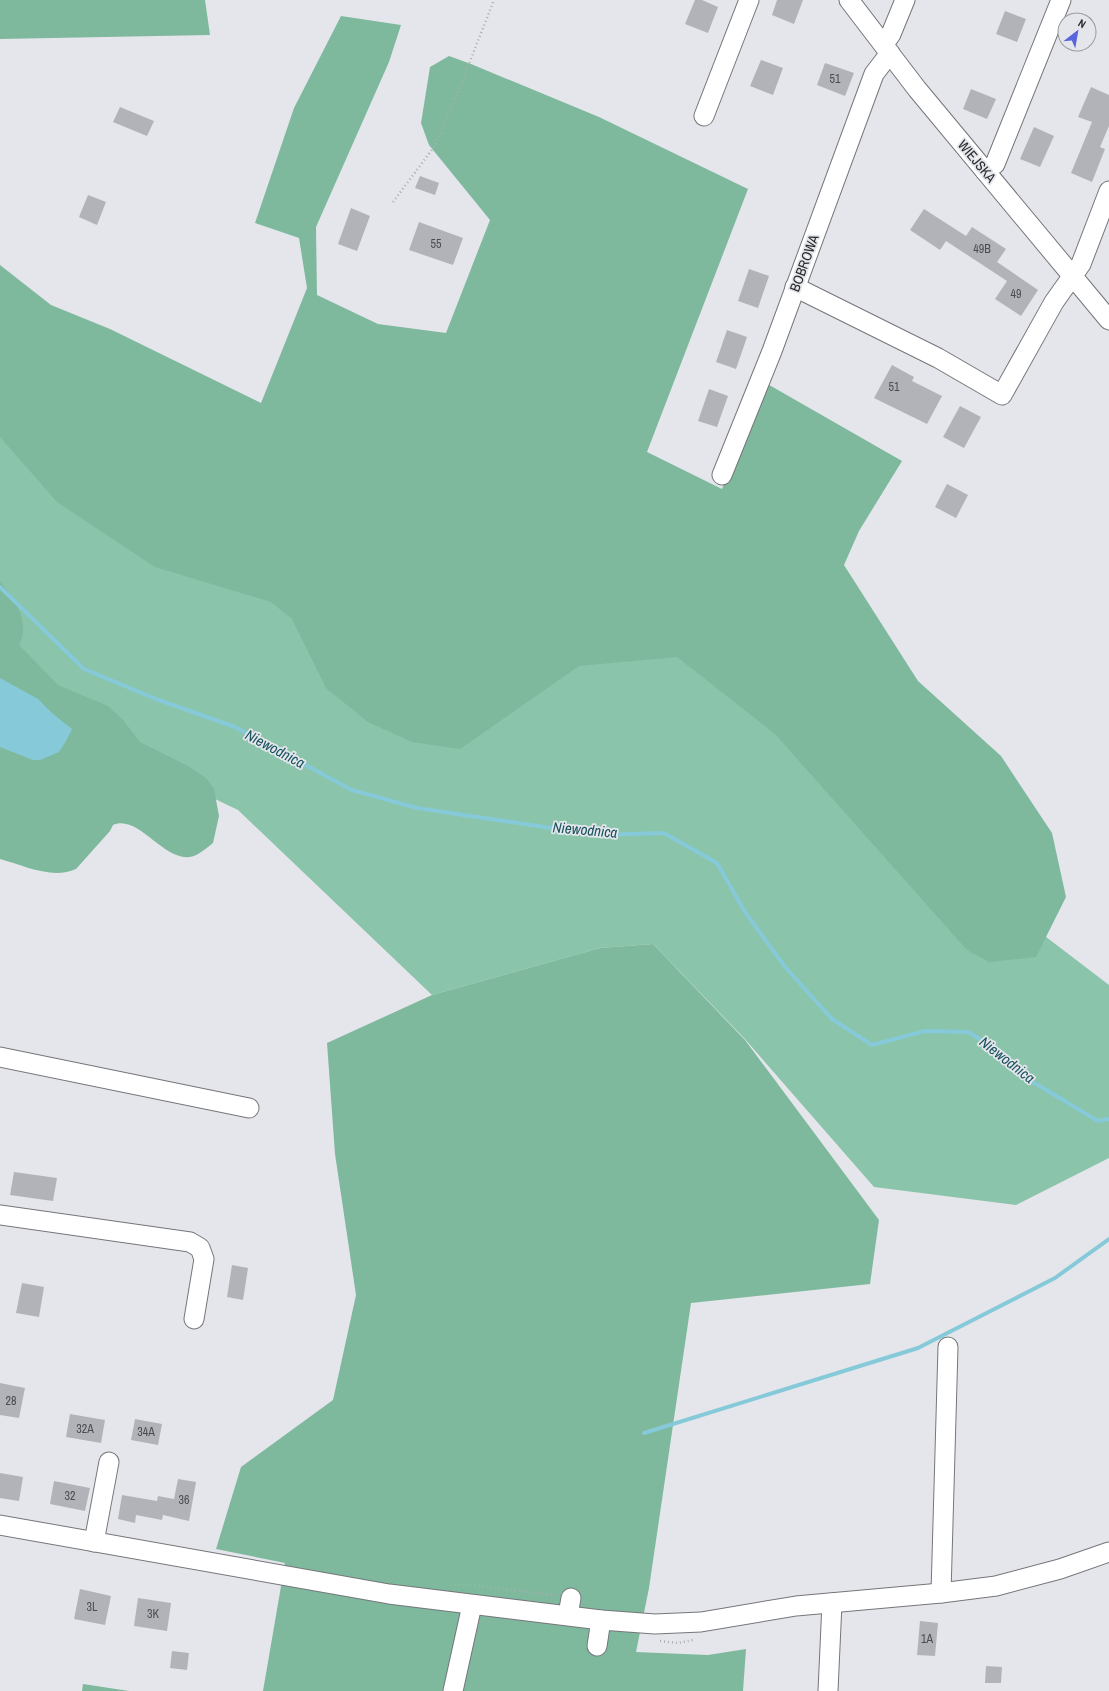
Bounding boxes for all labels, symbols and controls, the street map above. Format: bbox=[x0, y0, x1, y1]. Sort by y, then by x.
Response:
north arrow bbox=[1057, 12, 1097, 52]
text: N bbox=[1076, 16, 1089, 31]
house number: 51 bbox=[830, 71, 841, 87]
street label: WIEJSKA bbox=[954, 136, 1000, 186]
street label: BOBROWA bbox=[785, 232, 823, 294]
house number: 55 bbox=[431, 236, 442, 252]
house number: 49B bbox=[973, 241, 991, 257]
house number: 49 bbox=[1011, 286, 1021, 302]
house number: 51 bbox=[889, 379, 900, 395]
water label: Niewodnica bbox=[242, 724, 309, 773]
water label: Niewodnica bbox=[552, 816, 618, 843]
water label: Niewodnica bbox=[975, 1031, 1039, 1088]
house number: 28 bbox=[6, 1393, 16, 1409]
house number: 32A bbox=[76, 1421, 94, 1437]
house number: 34A bbox=[137, 1424, 155, 1440]
house number: 32 bbox=[65, 1488, 75, 1504]
house number: 36 bbox=[179, 1492, 189, 1508]
house number: 3L bbox=[87, 1599, 98, 1615]
house number: 3K bbox=[147, 1606, 159, 1622]
house number: 1A bbox=[921, 1631, 933, 1647]

